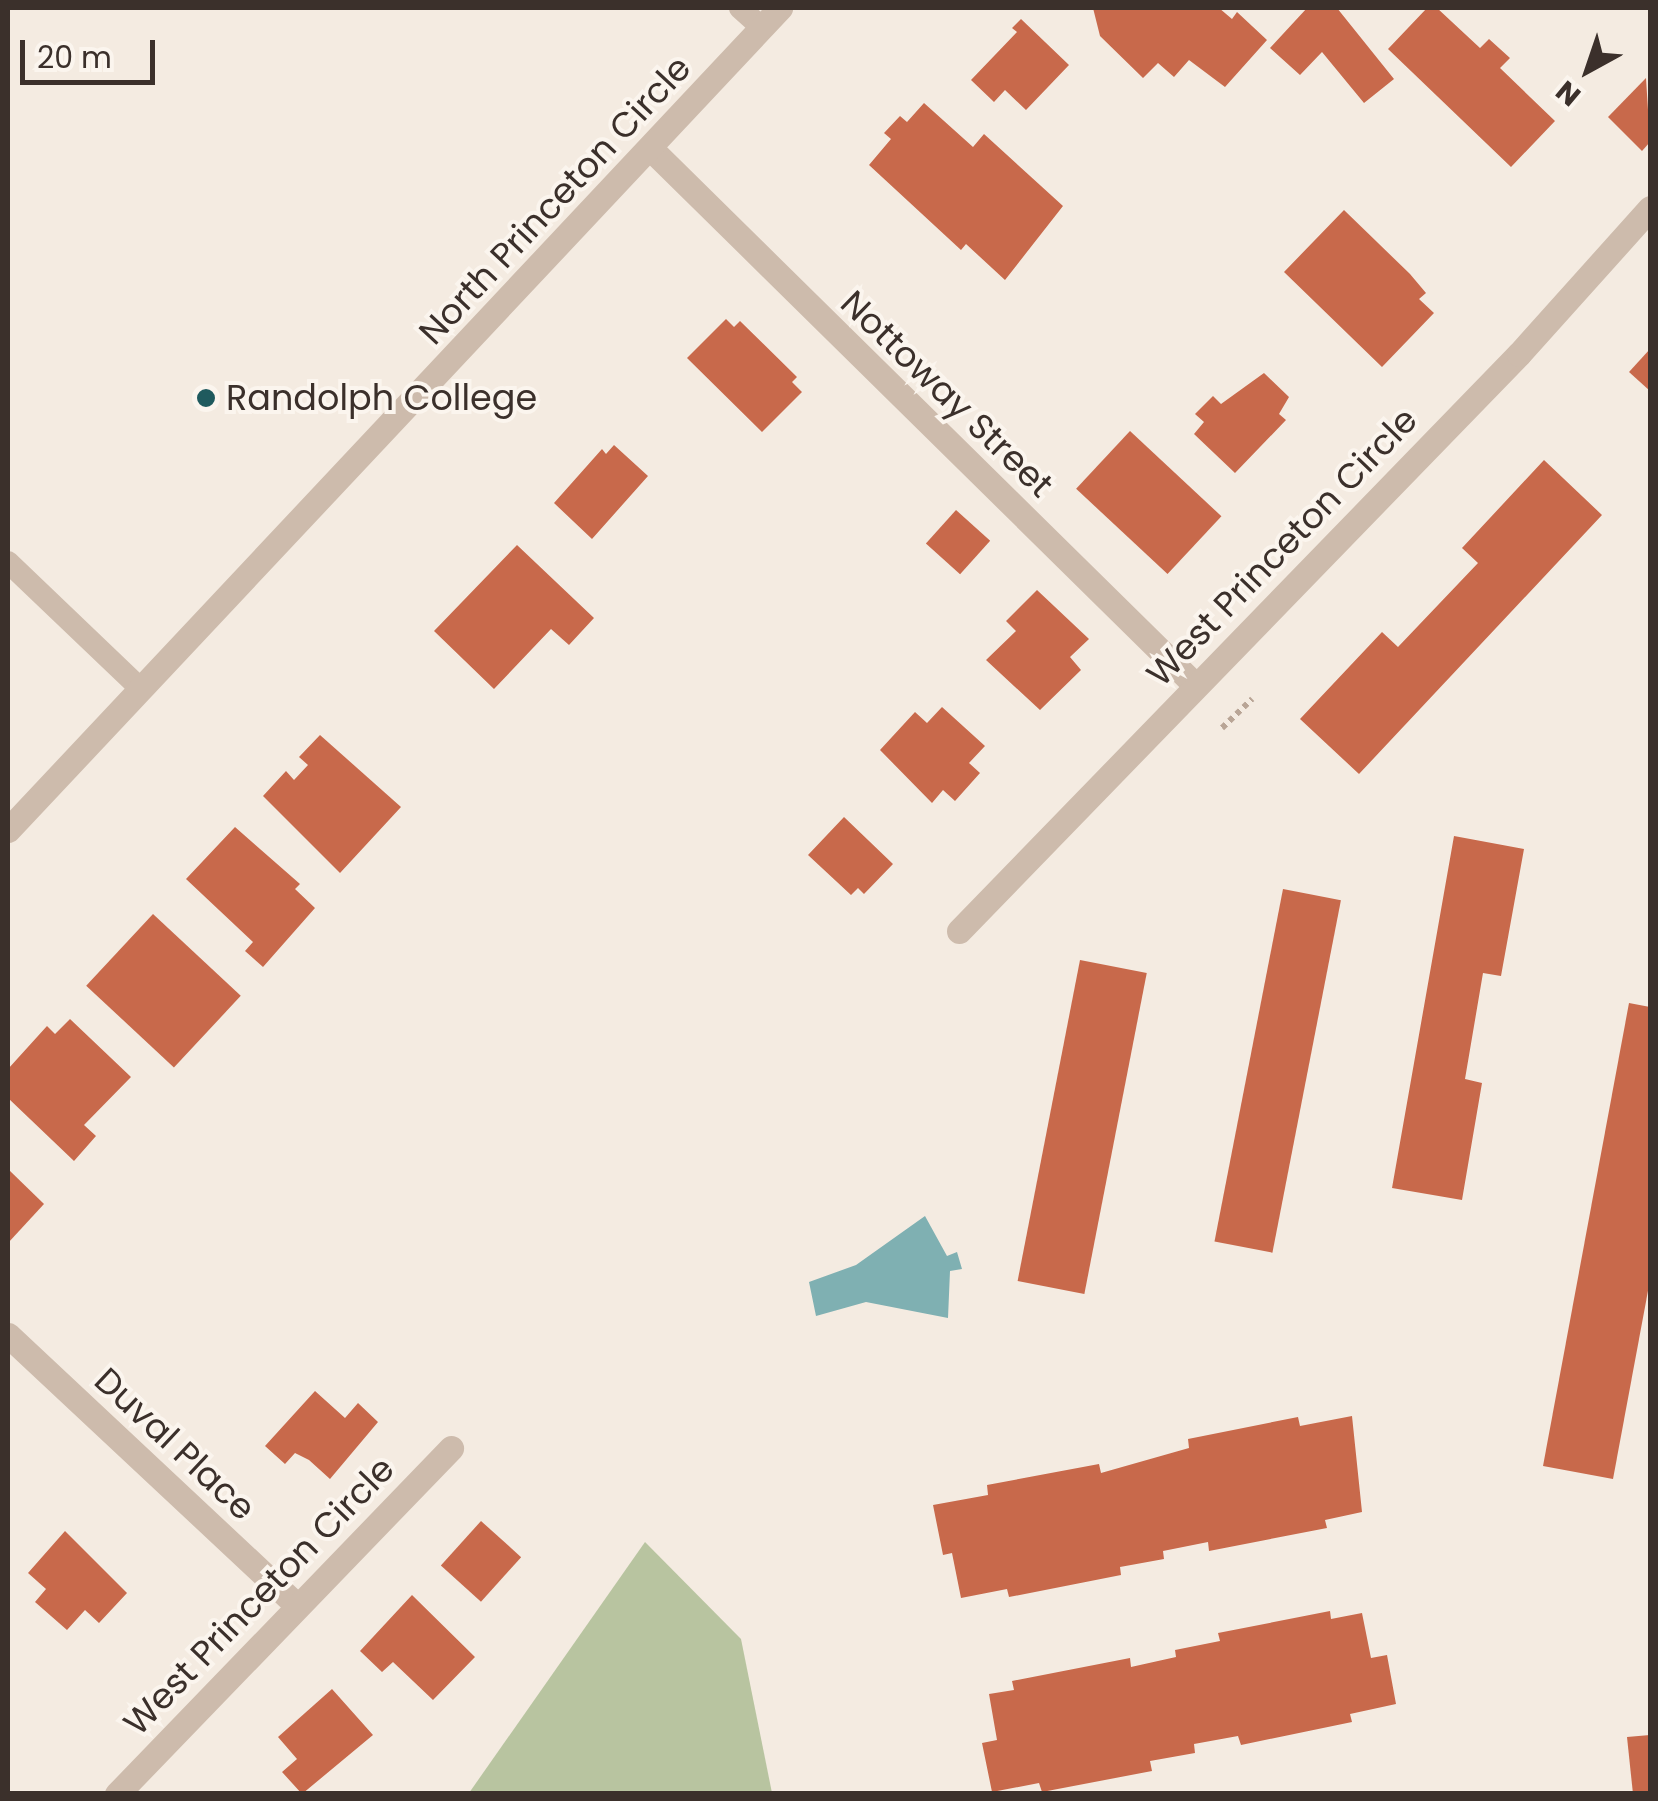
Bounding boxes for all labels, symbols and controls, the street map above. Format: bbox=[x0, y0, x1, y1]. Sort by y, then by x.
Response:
scale bar bbox=[25, 20, 160, 82]
north arrow bbox=[1538, 20, 1638, 120]
text: 20 m bbox=[37, 36, 112, 79]
street label: North Princeton Circle bbox=[410, 47, 700, 353]
text: N bbox=[1548, 72, 1589, 115]
street label: Nottoway Street bbox=[832, 282, 1062, 506]
place label: Randolph College bbox=[226, 377, 537, 419]
marker: Randolph College bbox=[195, 387, 217, 409]
street label: West Princeton Circle bbox=[1138, 399, 1426, 695]
street label: Duval Place bbox=[86, 1359, 264, 1529]
street label: West Princeton Circle bbox=[115, 1448, 403, 1744]

